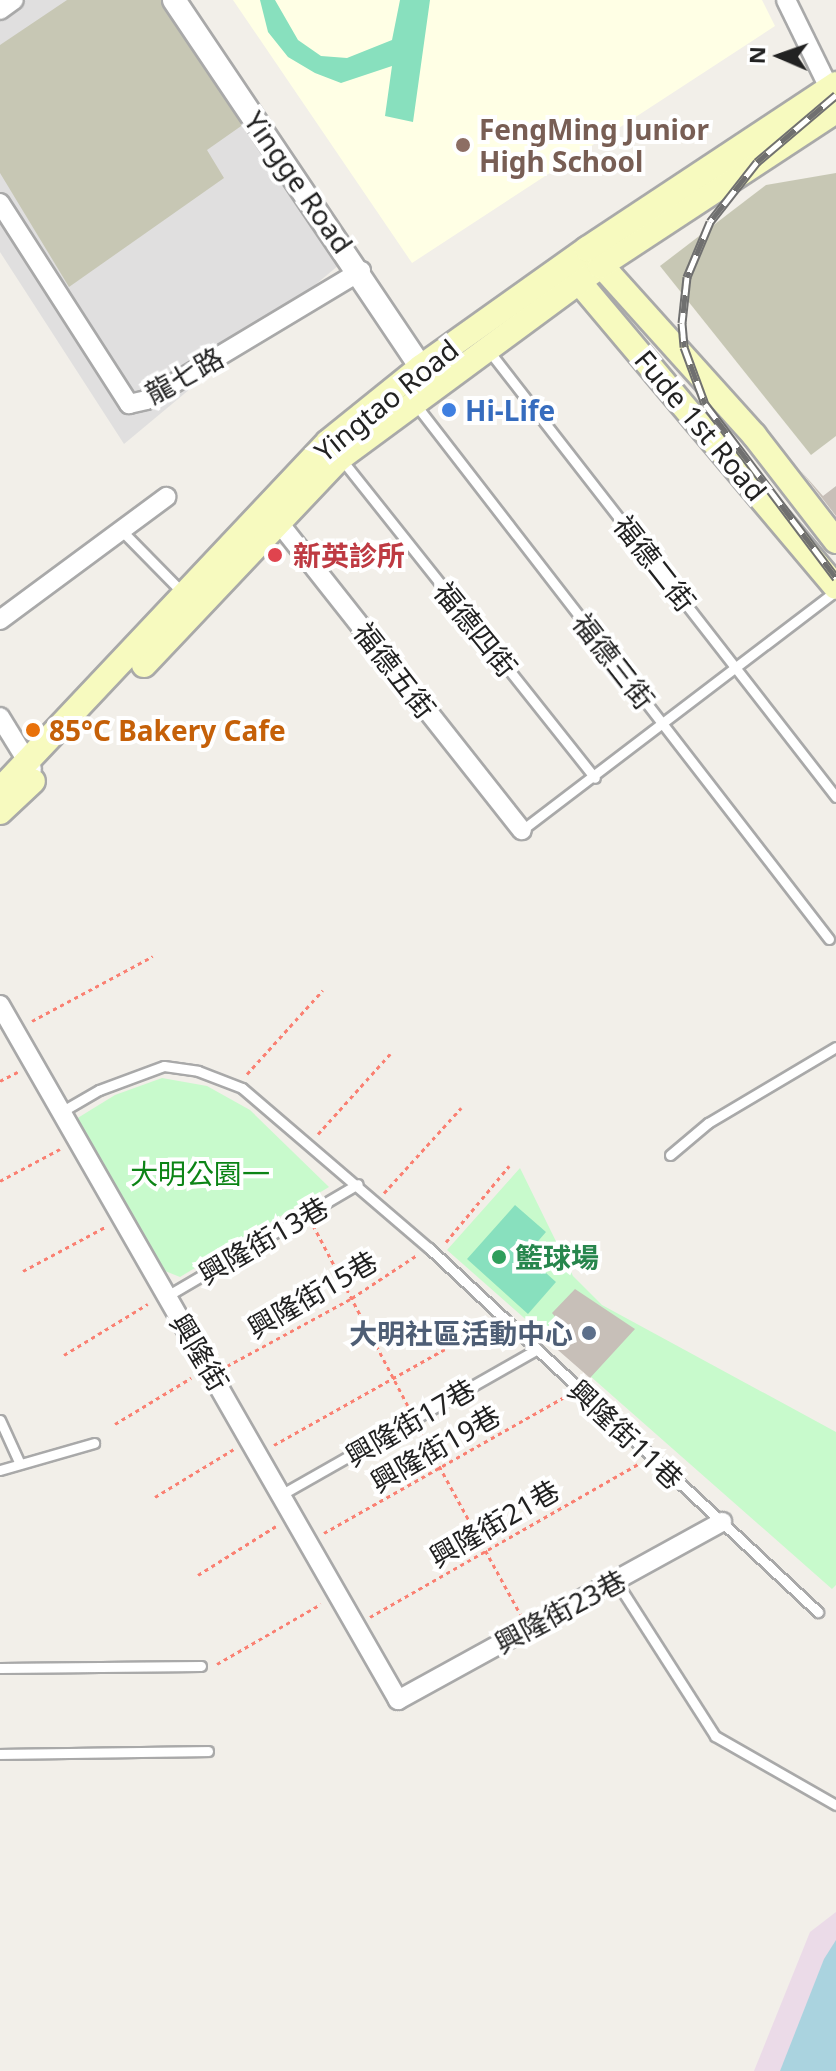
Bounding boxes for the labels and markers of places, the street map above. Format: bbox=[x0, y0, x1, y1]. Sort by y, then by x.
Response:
place label: FengMing Junior High School bbox=[479, 112, 709, 178]
marker: FengMing Junior High School bbox=[454, 136, 472, 154]
place label: Hi-Life bbox=[465, 393, 555, 427]
marker: Hi-Life bbox=[440, 401, 458, 419]
place label: 新英診所 bbox=[293, 538, 405, 572]
marker: 新英診所 bbox=[264, 544, 286, 566]
place label: 85°C Bakery Cafe bbox=[49, 713, 286, 747]
marker: 85°C Bakery Cafe bbox=[24, 721, 42, 739]
place label: 籃球場 bbox=[515, 1240, 599, 1274]
marker: 籃球場 bbox=[490, 1248, 508, 1266]
place label: 大明社區活動中心 bbox=[349, 1316, 573, 1350]
marker: 大明社區活動中心 bbox=[580, 1324, 598, 1342]

